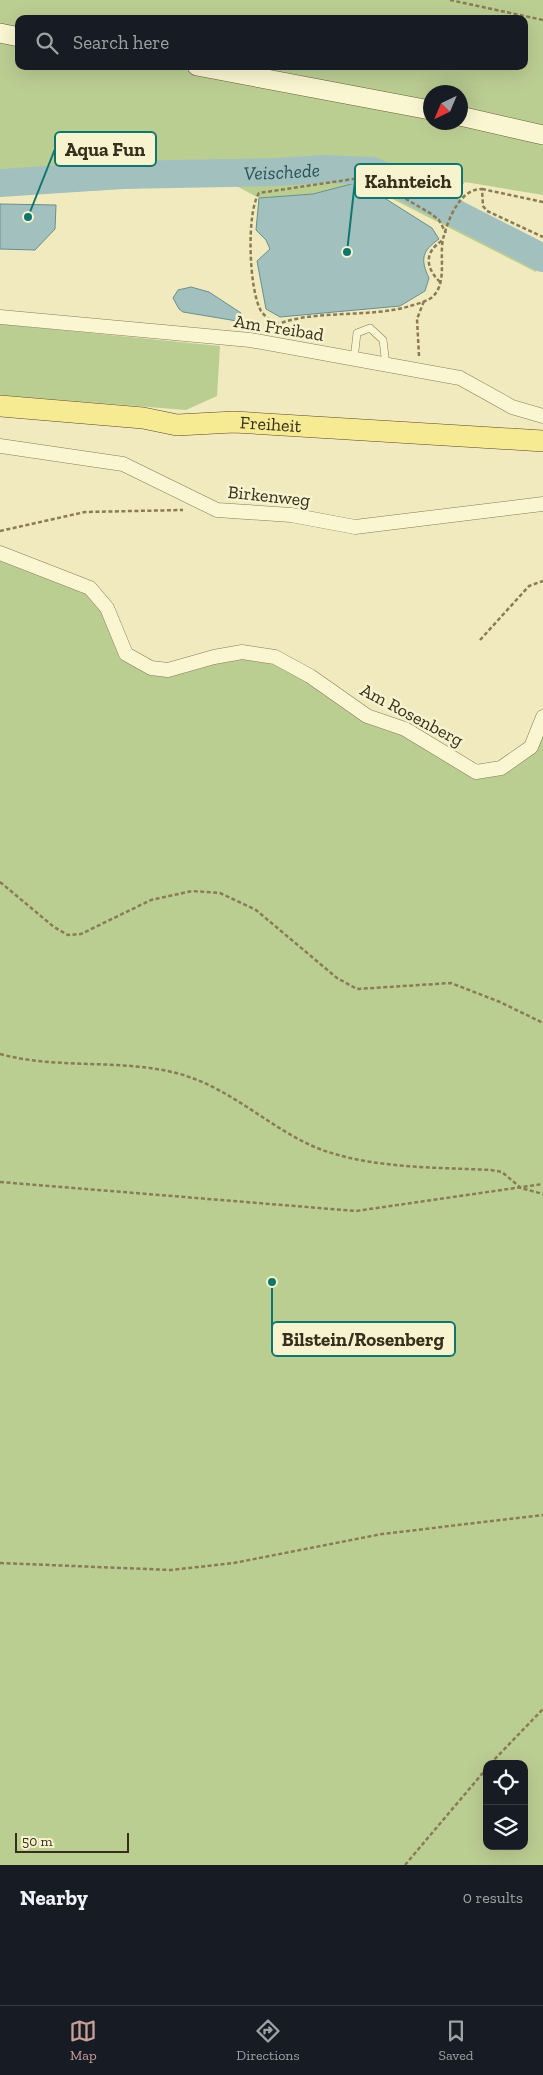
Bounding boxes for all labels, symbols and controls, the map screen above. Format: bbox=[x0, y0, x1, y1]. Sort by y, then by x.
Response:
search box bbox=[15, 15, 528, 70]
icon: search bbox=[33, 29, 61, 57]
text: Search here bbox=[73, 31, 169, 54]
north arrow bbox=[423, 85, 468, 130]
callout: Aqua Fun bbox=[55, 132, 156, 166]
text: Aqua Fun bbox=[65, 138, 146, 161]
water label: Veischede bbox=[243, 158, 321, 185]
callout: Kahnteich bbox=[355, 164, 462, 198]
text: Kahnteich bbox=[364, 170, 452, 193]
street label: Am Freibad bbox=[233, 310, 326, 346]
street label: Freiheit bbox=[239, 411, 302, 437]
street label: Birkenweg bbox=[227, 481, 311, 511]
street label: Am Rosenberg bbox=[357, 679, 467, 751]
callout: Bilstein/Rosenberg bbox=[272, 1322, 455, 1356]
text: Bilstein/Rosenberg bbox=[282, 1328, 444, 1351]
map controls bbox=[483, 1760, 528, 1850]
button: locate bbox=[483, 1760, 528, 1805]
button: layers bbox=[483, 1805, 528, 1850]
scale bar bbox=[15, 1830, 129, 1853]
text: 50 m bbox=[22, 1833, 53, 1850]
text: Nearby bbox=[20, 1885, 88, 1910]
text: 0 results bbox=[463, 1888, 523, 1907]
tab: Map bbox=[69, 2017, 97, 2064]
tab: Directions bbox=[236, 2017, 300, 2064]
tab: Saved bbox=[438, 2017, 474, 2064]

